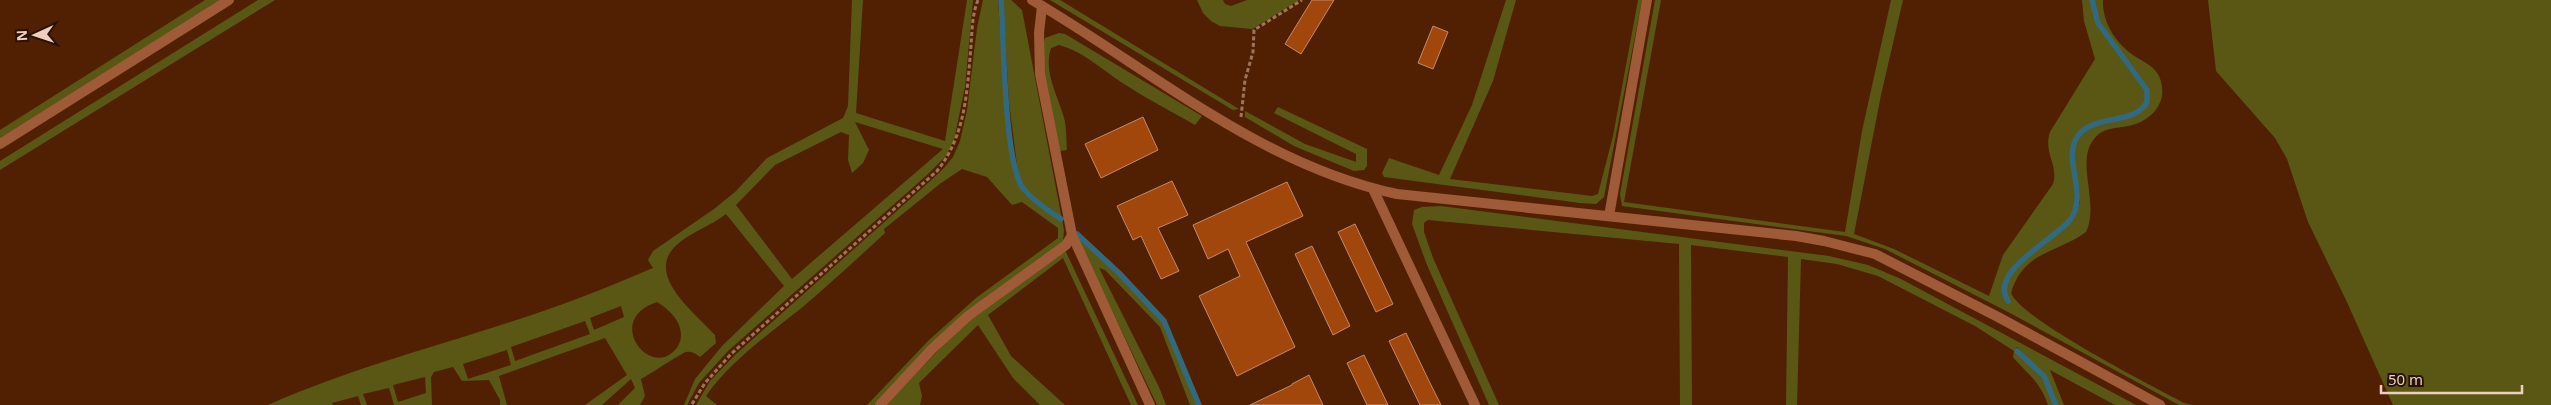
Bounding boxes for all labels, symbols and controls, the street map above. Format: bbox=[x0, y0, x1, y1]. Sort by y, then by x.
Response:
north arrow bbox=[10, 10, 60, 60]
text: N bbox=[12, 30, 31, 42]
scale bar bbox=[2381, 362, 2522, 394]
text: 50 m bbox=[2388, 369, 2423, 389]

